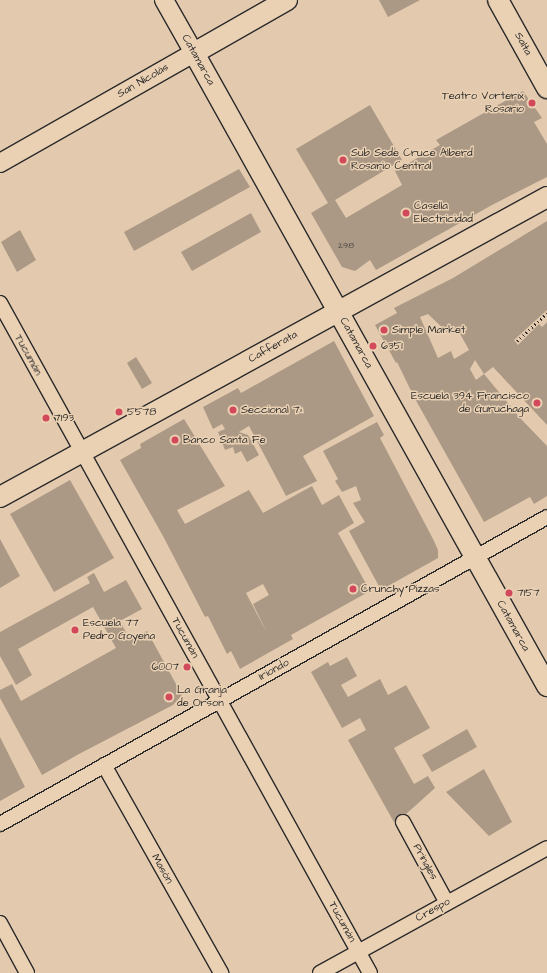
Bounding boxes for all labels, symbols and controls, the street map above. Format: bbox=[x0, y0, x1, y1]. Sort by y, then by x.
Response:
street label: Salta bbox=[511, 30, 535, 58]
street label: Catamarca bbox=[179, 32, 217, 88]
street label: San Nicolás bbox=[115, 61, 171, 101]
place label: Teatro Vorterix Rosario bbox=[442, 90, 524, 116]
marker: Teatro Vorterix Rosario bbox=[527, 98, 537, 108]
place label: Sub Sede Cruce Alberd Rosario Central bbox=[351, 147, 473, 173]
marker: Sub Sede Cruce Alberd Rosario Central bbox=[338, 155, 348, 165]
place label: Casella Electricidad bbox=[414, 200, 473, 226]
marker: Casella Electricidad bbox=[401, 208, 411, 218]
house number: 298 bbox=[338, 241, 354, 251]
street label: Catamarca bbox=[337, 315, 375, 371]
place label: Simple Market bbox=[392, 323, 465, 337]
marker: Simple Market bbox=[379, 325, 389, 335]
street label: Cafferata bbox=[246, 328, 300, 366]
street label: Tucumán bbox=[11, 332, 45, 378]
place label: 6351 bbox=[381, 339, 403, 353]
marker: 6351 bbox=[368, 341, 378, 351]
place label: Escuela 394 Francisco de Guruchaga bbox=[411, 390, 529, 416]
marker: Escuela 394 Francisco de Guruchaga bbox=[532, 398, 542, 408]
place label: Seccional 7ª bbox=[241, 403, 303, 417]
place label: 5578 bbox=[127, 405, 156, 419]
marker: Seccional 7ª bbox=[228, 405, 238, 415]
marker: 5578 bbox=[114, 407, 124, 417]
place label: 7193 bbox=[54, 411, 74, 425]
marker: 7193 bbox=[41, 413, 51, 423]
place label: Banco Santa Fe bbox=[183, 433, 266, 447]
marker: Banco Santa Fe bbox=[170, 435, 180, 445]
place label: Crunchy Pizzas bbox=[361, 582, 439, 596]
marker: Crunchy Pizzas bbox=[348, 584, 358, 594]
place label: 7157 bbox=[517, 586, 540, 600]
marker: 7157 bbox=[504, 588, 514, 598]
street label: Catamarca bbox=[494, 598, 532, 654]
street label: Tucumán bbox=[168, 615, 202, 661]
place label: Escuela 77 Pedro Goyena bbox=[83, 617, 155, 643]
marker: Escuela 77 Pedro Goyena bbox=[70, 625, 80, 635]
street label: Iriondo bbox=[256, 656, 292, 684]
place label: 6007 bbox=[151, 660, 179, 674]
marker: 6007 bbox=[182, 662, 192, 672]
place label: La Granja de Orson bbox=[177, 684, 227, 710]
marker: La Granja de Orson bbox=[164, 692, 174, 702]
street label: Pringles bbox=[410, 842, 440, 882]
street label: Masón bbox=[148, 852, 176, 886]
street label: Crespo bbox=[413, 895, 453, 925]
street label: Tucumán bbox=[325, 899, 359, 945]

